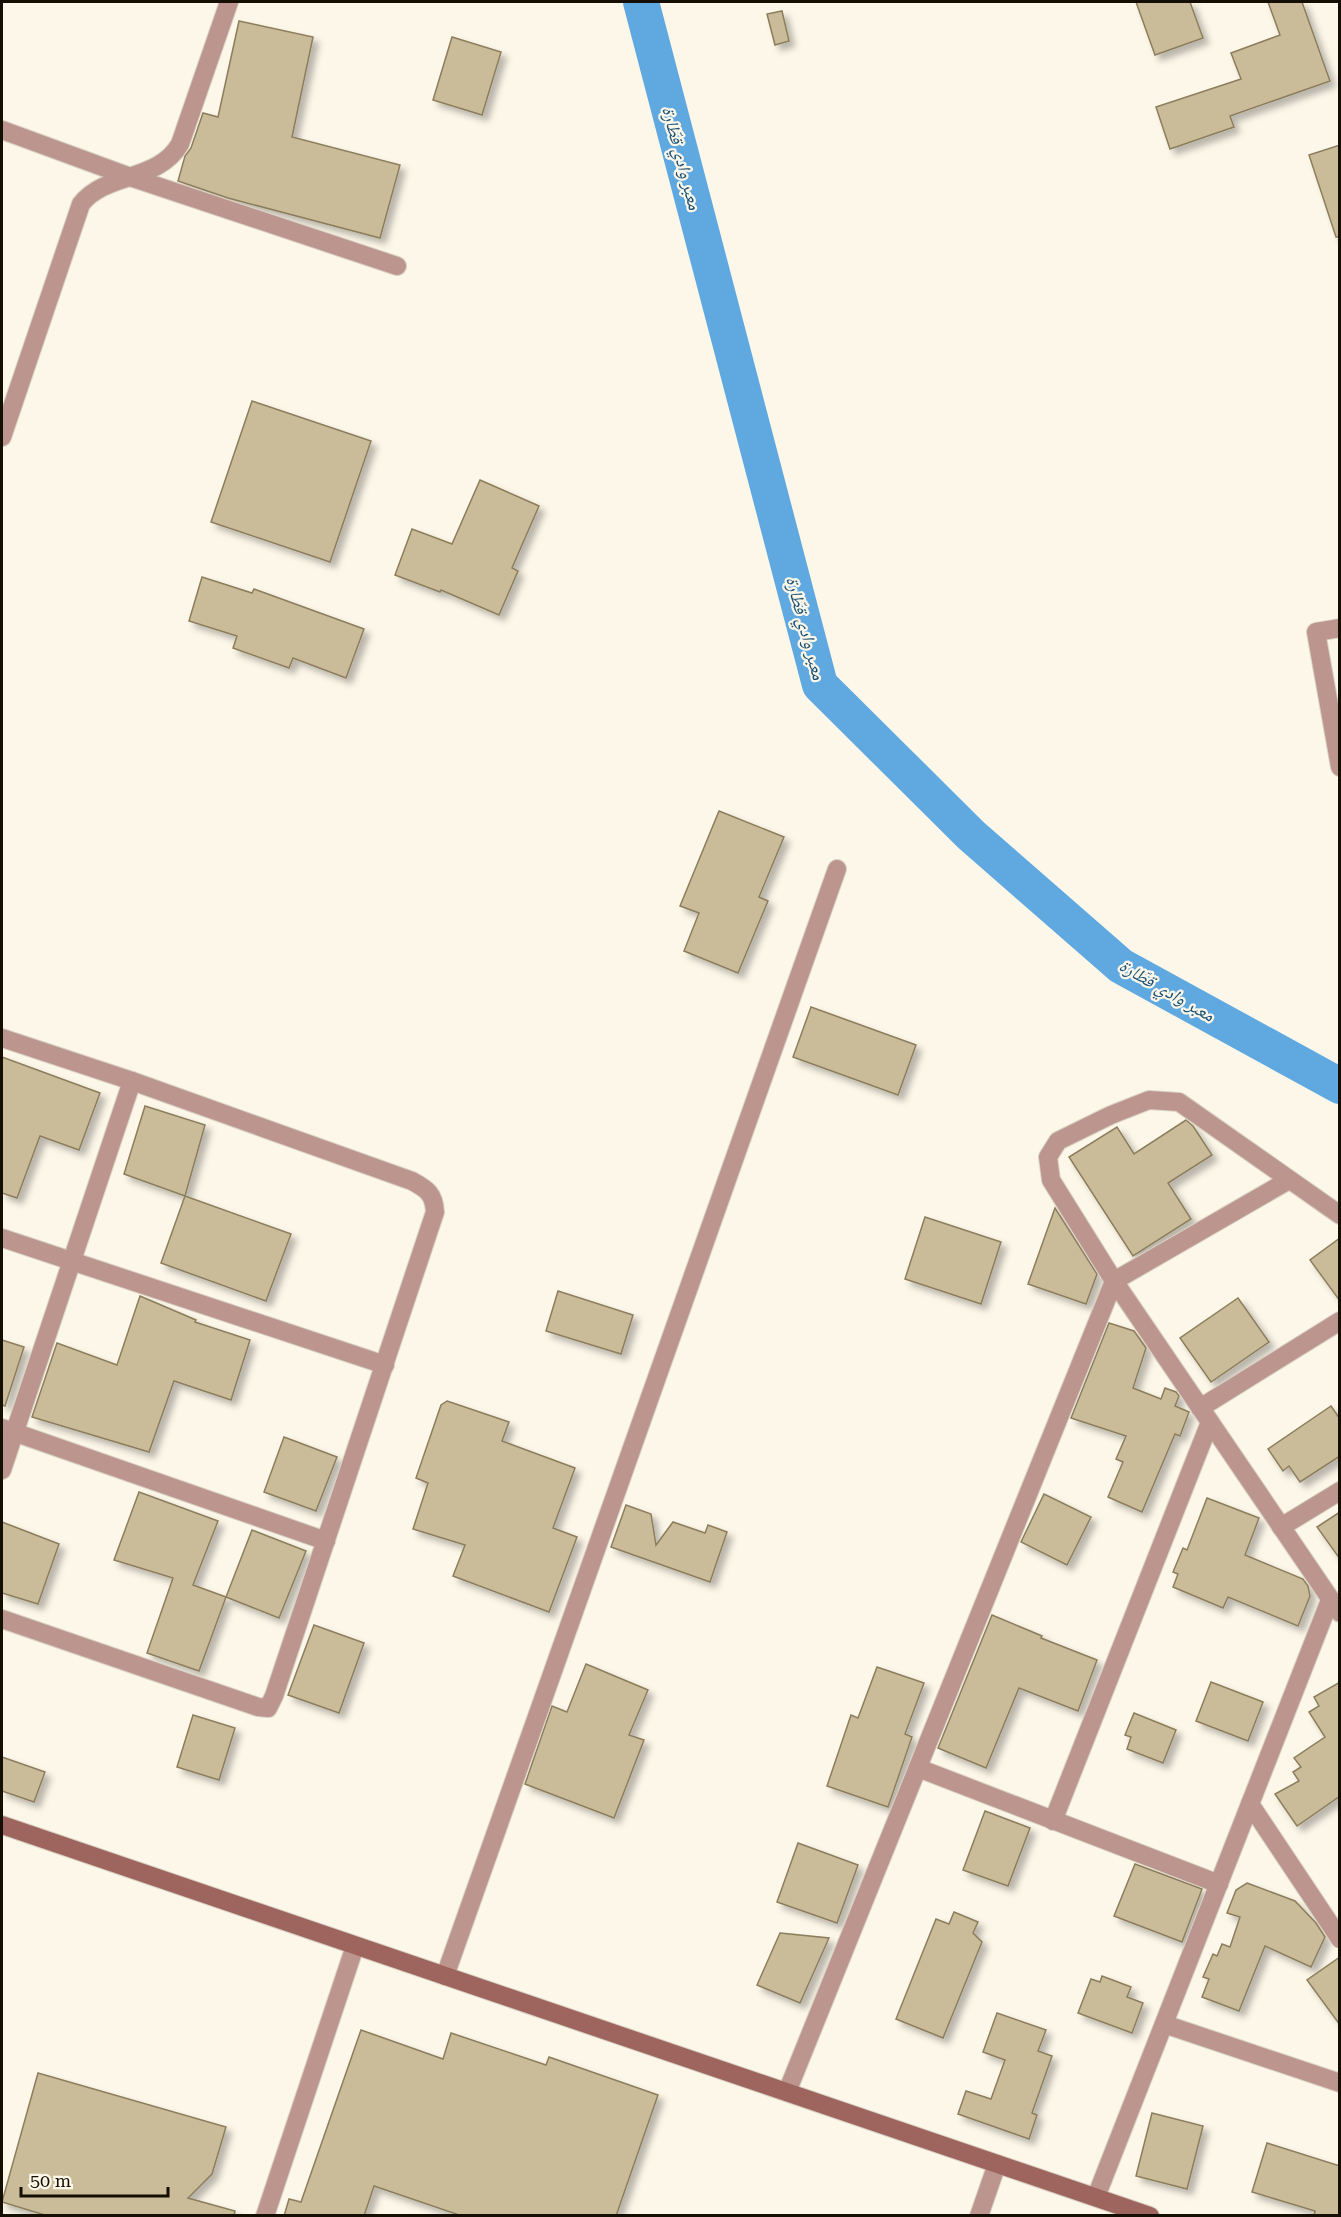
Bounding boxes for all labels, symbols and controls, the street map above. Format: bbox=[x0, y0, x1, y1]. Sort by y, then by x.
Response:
water label: معبر وادي قطّارة bbox=[654, 104, 706, 214]
water label: معبر وادي قطّارة bbox=[778, 574, 830, 684]
water label: معبر وادي قطّارة bbox=[1113, 954, 1219, 1030]
scale bar bbox=[21, 2160, 168, 2198]
text: 50 m bbox=[30, 2170, 71, 2191]

